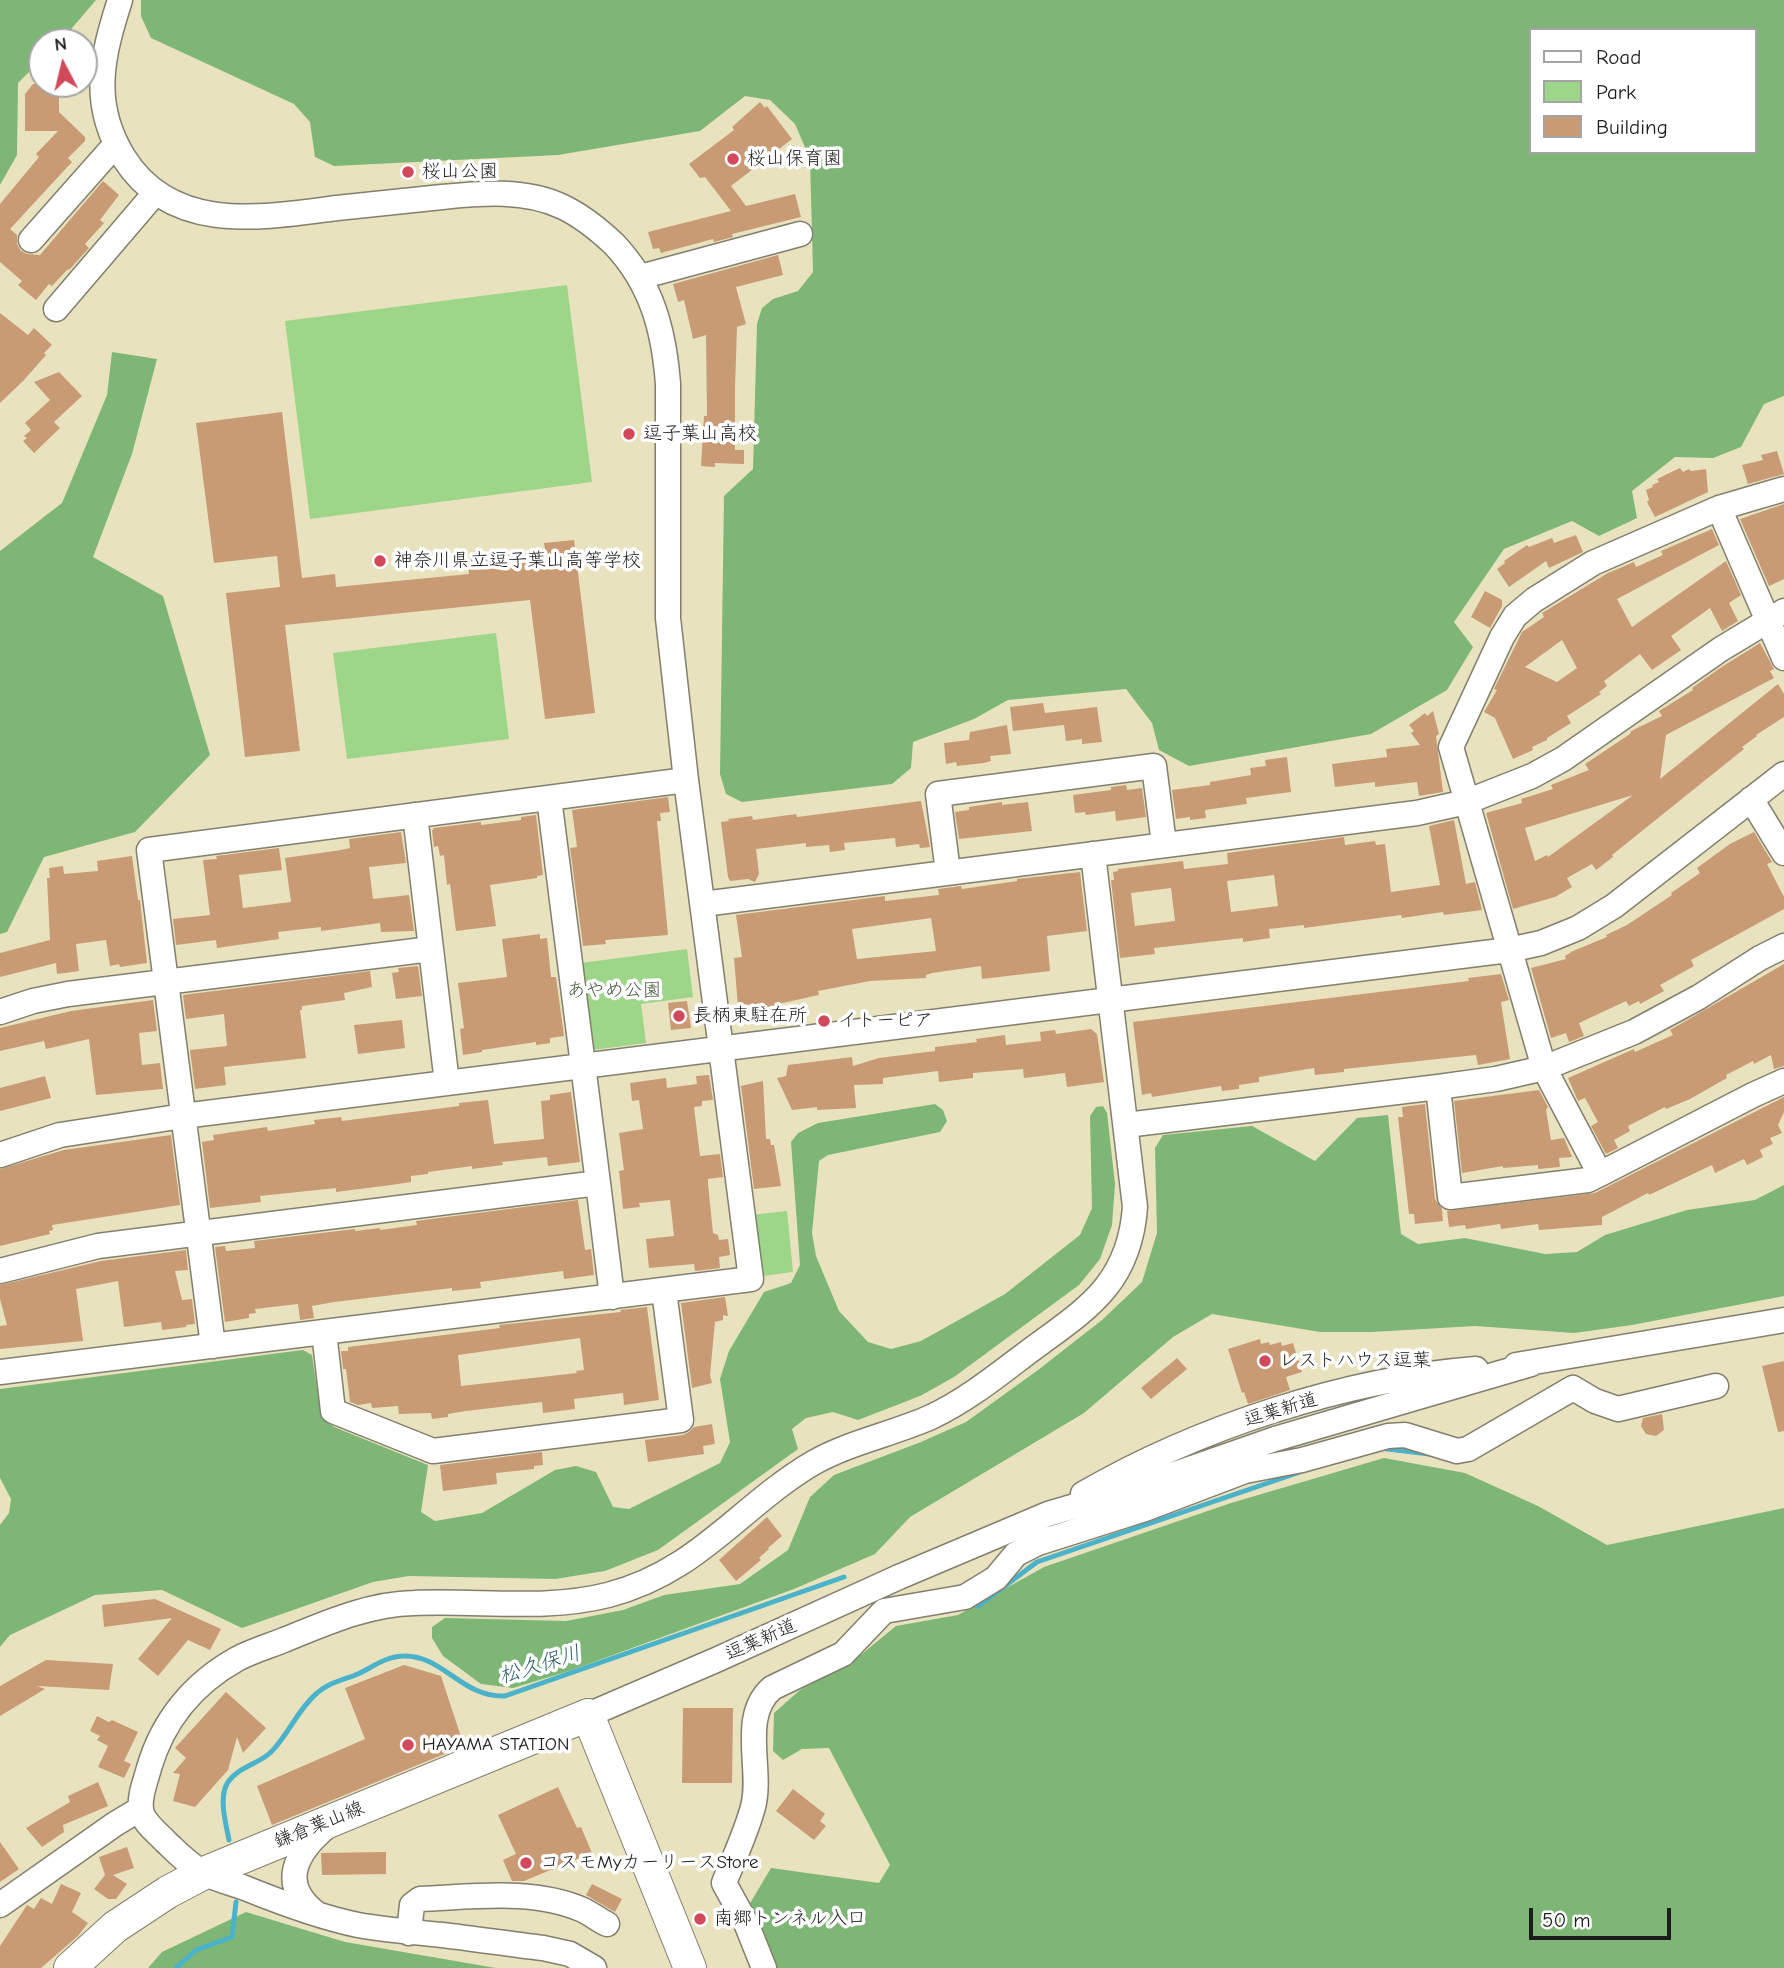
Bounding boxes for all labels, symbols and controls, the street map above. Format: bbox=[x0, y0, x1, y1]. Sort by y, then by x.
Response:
north arrow bbox=[28, 28, 98, 98]
legend bbox=[1528, 28, 1756, 154]
text: N bbox=[53, 32, 68, 56]
text: Road bbox=[1596, 45, 1641, 69]
text: Park bbox=[1596, 80, 1636, 104]
text: Building bbox=[1596, 115, 1668, 139]
place label: 桜山保育園 bbox=[747, 148, 842, 170]
marker: 桜山保育園 bbox=[725, 151, 741, 167]
place label: 桜山公園 bbox=[422, 161, 498, 183]
marker: 桜山公園 bbox=[400, 164, 416, 180]
place label: 逗子葉山高校 bbox=[643, 423, 757, 445]
marker: 逗子葉山高校 bbox=[621, 426, 637, 442]
place label: 神奈川県立逗子葉山高等学校 bbox=[394, 550, 641, 572]
marker: 神奈川県立逗子葉山高等学校 bbox=[372, 553, 388, 569]
park label: あやめ公園 bbox=[567, 980, 661, 1002]
place label: 長柄東駐在所 bbox=[693, 1005, 807, 1027]
marker: 長柄東駐在所 bbox=[671, 1008, 687, 1024]
place label: イトーピア bbox=[838, 1010, 933, 1032]
marker: イトーピア bbox=[816, 1013, 832, 1029]
place label: レストハウス逗葉 bbox=[1279, 1350, 1431, 1372]
marker: レストハウス逗葉 bbox=[1257, 1353, 1273, 1369]
street label: 逗葉新道 bbox=[1241, 1388, 1321, 1432]
street label: 逗葉新道 bbox=[722, 1614, 800, 1666]
water label: 松久保川 bbox=[496, 1641, 584, 1689]
place label: HAYAMA STATION bbox=[422, 1734, 569, 1756]
marker: HAYAMA STATION bbox=[400, 1737, 416, 1753]
street label: 鎌倉葉山線 bbox=[271, 1797, 367, 1853]
place label: コスモMyカーリースStore bbox=[540, 1852, 759, 1874]
marker: コスモMyカーリースStore bbox=[518, 1855, 534, 1871]
scale bar bbox=[1532, 1895, 1674, 1939]
place label: 南郷トンネル入口 bbox=[714, 1908, 866, 1930]
text: 50 m bbox=[1542, 1908, 1591, 1932]
marker: 南郷トンネル入口 bbox=[692, 1911, 708, 1927]

